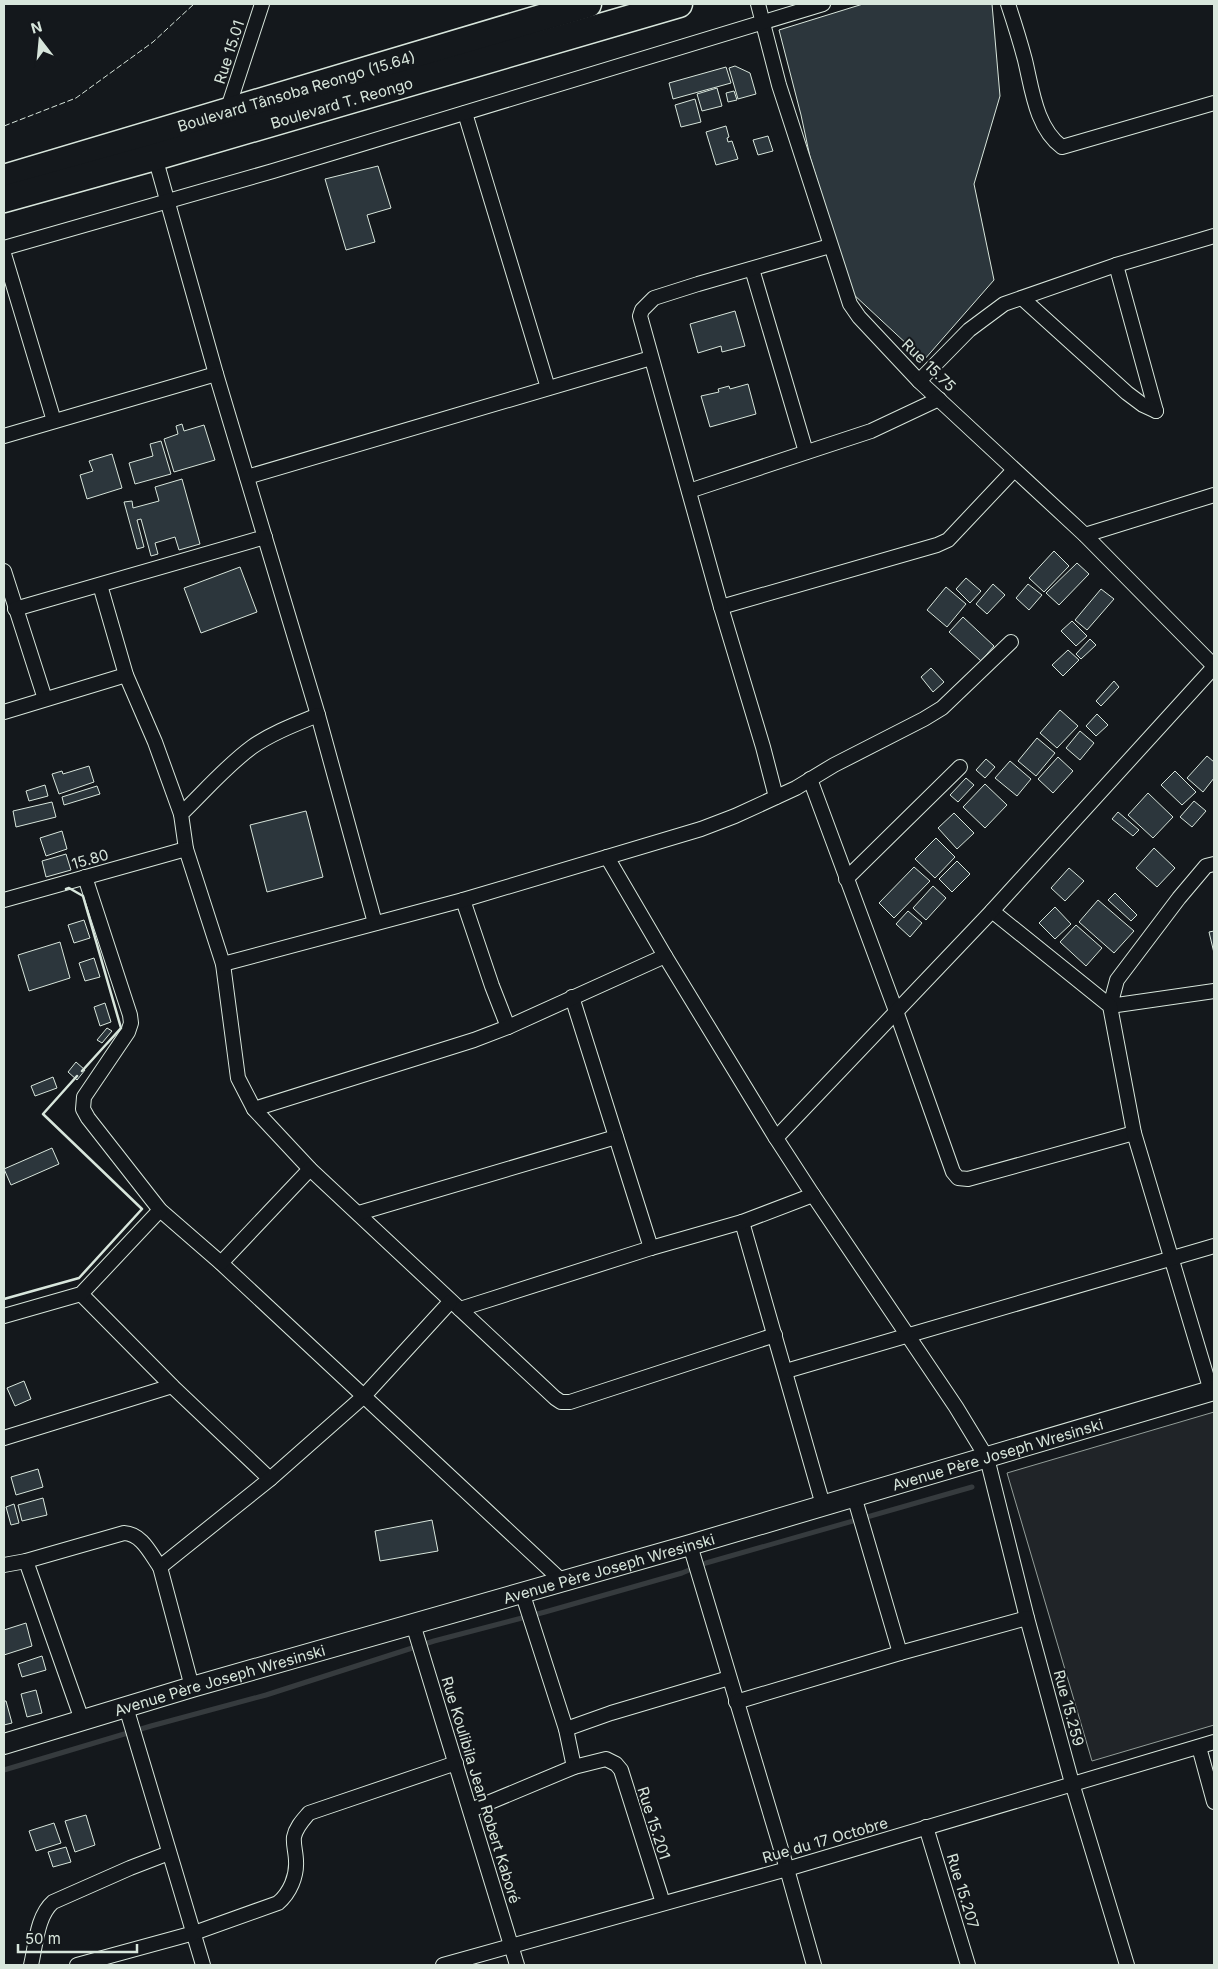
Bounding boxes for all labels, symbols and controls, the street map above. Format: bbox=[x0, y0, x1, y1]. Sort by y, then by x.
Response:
north arrow bbox=[15, 15, 65, 65]
text: N bbox=[29, 17, 44, 37]
street label: Rue 15.01 bbox=[210, 18, 248, 86]
street label: Boulevard Tânsoba Reongo (15.64) bbox=[175, 46, 418, 135]
street label: Boulevard T. Reongo bbox=[268, 73, 415, 132]
street label: Rue 15.75 bbox=[898, 335, 960, 395]
street label: 15.80 bbox=[69, 845, 111, 873]
street label: Avenue Père Joseph Wresinski bbox=[890, 1414, 1105, 1494]
street label: Avenue Père Joseph Wresinski bbox=[501, 1529, 717, 1607]
street label: Avenue Père Joseph Wresinski bbox=[112, 1640, 327, 1720]
street label: Rue 15.259 bbox=[1050, 1668, 1088, 1748]
street label: Rue Koulibila Jean Robert Kaboré bbox=[437, 1674, 525, 1906]
street label: Rue 15.201 bbox=[633, 1784, 675, 1862]
street label: Rue du 17 Octobre bbox=[760, 1813, 890, 1867]
street label: Rue 15.207 bbox=[943, 1851, 983, 1931]
scale bar bbox=[18, 1922, 136, 1954]
text: 50 m bbox=[25, 1929, 61, 1948]

